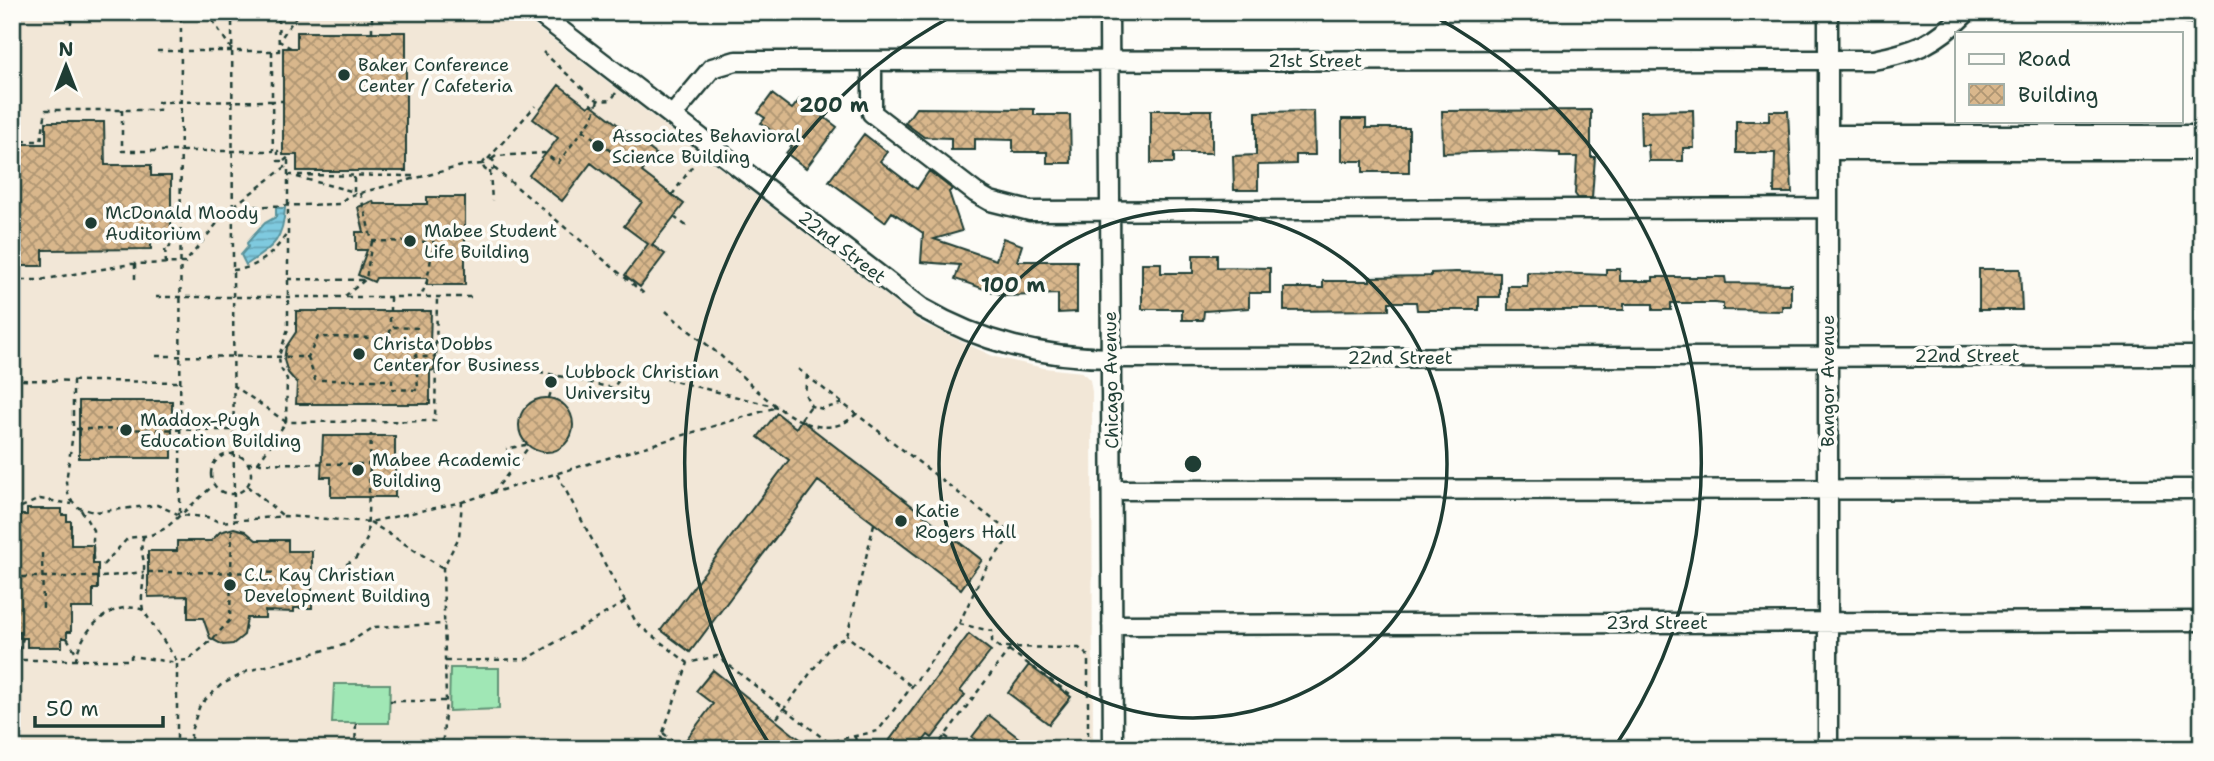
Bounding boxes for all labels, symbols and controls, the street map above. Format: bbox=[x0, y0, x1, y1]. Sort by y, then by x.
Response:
north arrow bbox=[32, 32, 102, 102]
legend bbox=[1955, 32, 2182, 122]
text: N bbox=[58, 37, 74, 62]
text: Road bbox=[2018, 45, 2071, 73]
street label: 21st Street bbox=[1268, 49, 1362, 73]
place label: Baker Conference Center / Cafeteria bbox=[358, 53, 513, 98]
marker: Baker Conference Center / Cafeteria bbox=[336, 67, 352, 83]
text: Building bbox=[2018, 81, 2098, 109]
text: 200 m bbox=[799, 91, 869, 119]
place label: Associates Behavioral Science Building bbox=[612, 124, 801, 169]
marker: Associates Behavioral Science Building bbox=[590, 138, 606, 154]
place label: McDonald Moody Auditorium bbox=[105, 201, 259, 246]
street label: 22nd Street bbox=[793, 205, 891, 289]
marker: McDonald Moody Auditorium bbox=[83, 215, 99, 231]
place label: Mabee Student Life Building bbox=[424, 219, 557, 264]
marker: Mabee Student Life Building bbox=[402, 233, 418, 249]
text: 100 m bbox=[981, 271, 1045, 299]
street label: Chicago Avenue bbox=[1098, 311, 1124, 449]
street label: Bangor Avenue bbox=[1816, 315, 1840, 447]
place label: Christa Dobbs Center for Business bbox=[373, 332, 540, 377]
street label: 22nd Street bbox=[1914, 344, 2020, 368]
marker: Christa Dobbs Center for Business bbox=[351, 346, 367, 362]
street label: 22nd Street bbox=[1347, 346, 1453, 370]
place label: Lubbock Christian University bbox=[565, 360, 719, 405]
marker: Lubbock Christian University bbox=[543, 374, 559, 390]
place label: Maddox-Pugh Education Building bbox=[140, 408, 301, 453]
marker: Maddox-Pugh Education Building bbox=[118, 422, 134, 438]
place label: Mabee Academic Building bbox=[372, 448, 521, 493]
centre of rings bbox=[1181, 452, 1205, 476]
marker: Mabee Academic Building bbox=[350, 462, 366, 478]
place label: Katie Rogers Hall bbox=[915, 499, 1017, 544]
marker: Katie Rogers Hall bbox=[893, 513, 909, 529]
place label: C.L. Kay Christian Development Building bbox=[244, 563, 430, 608]
marker: C.L. Kay Christian Development Building bbox=[222, 577, 238, 593]
street label: 23rd Street bbox=[1606, 611, 1708, 635]
scale bar bbox=[35, 684, 163, 728]
text: 50 m bbox=[46, 695, 99, 723]

